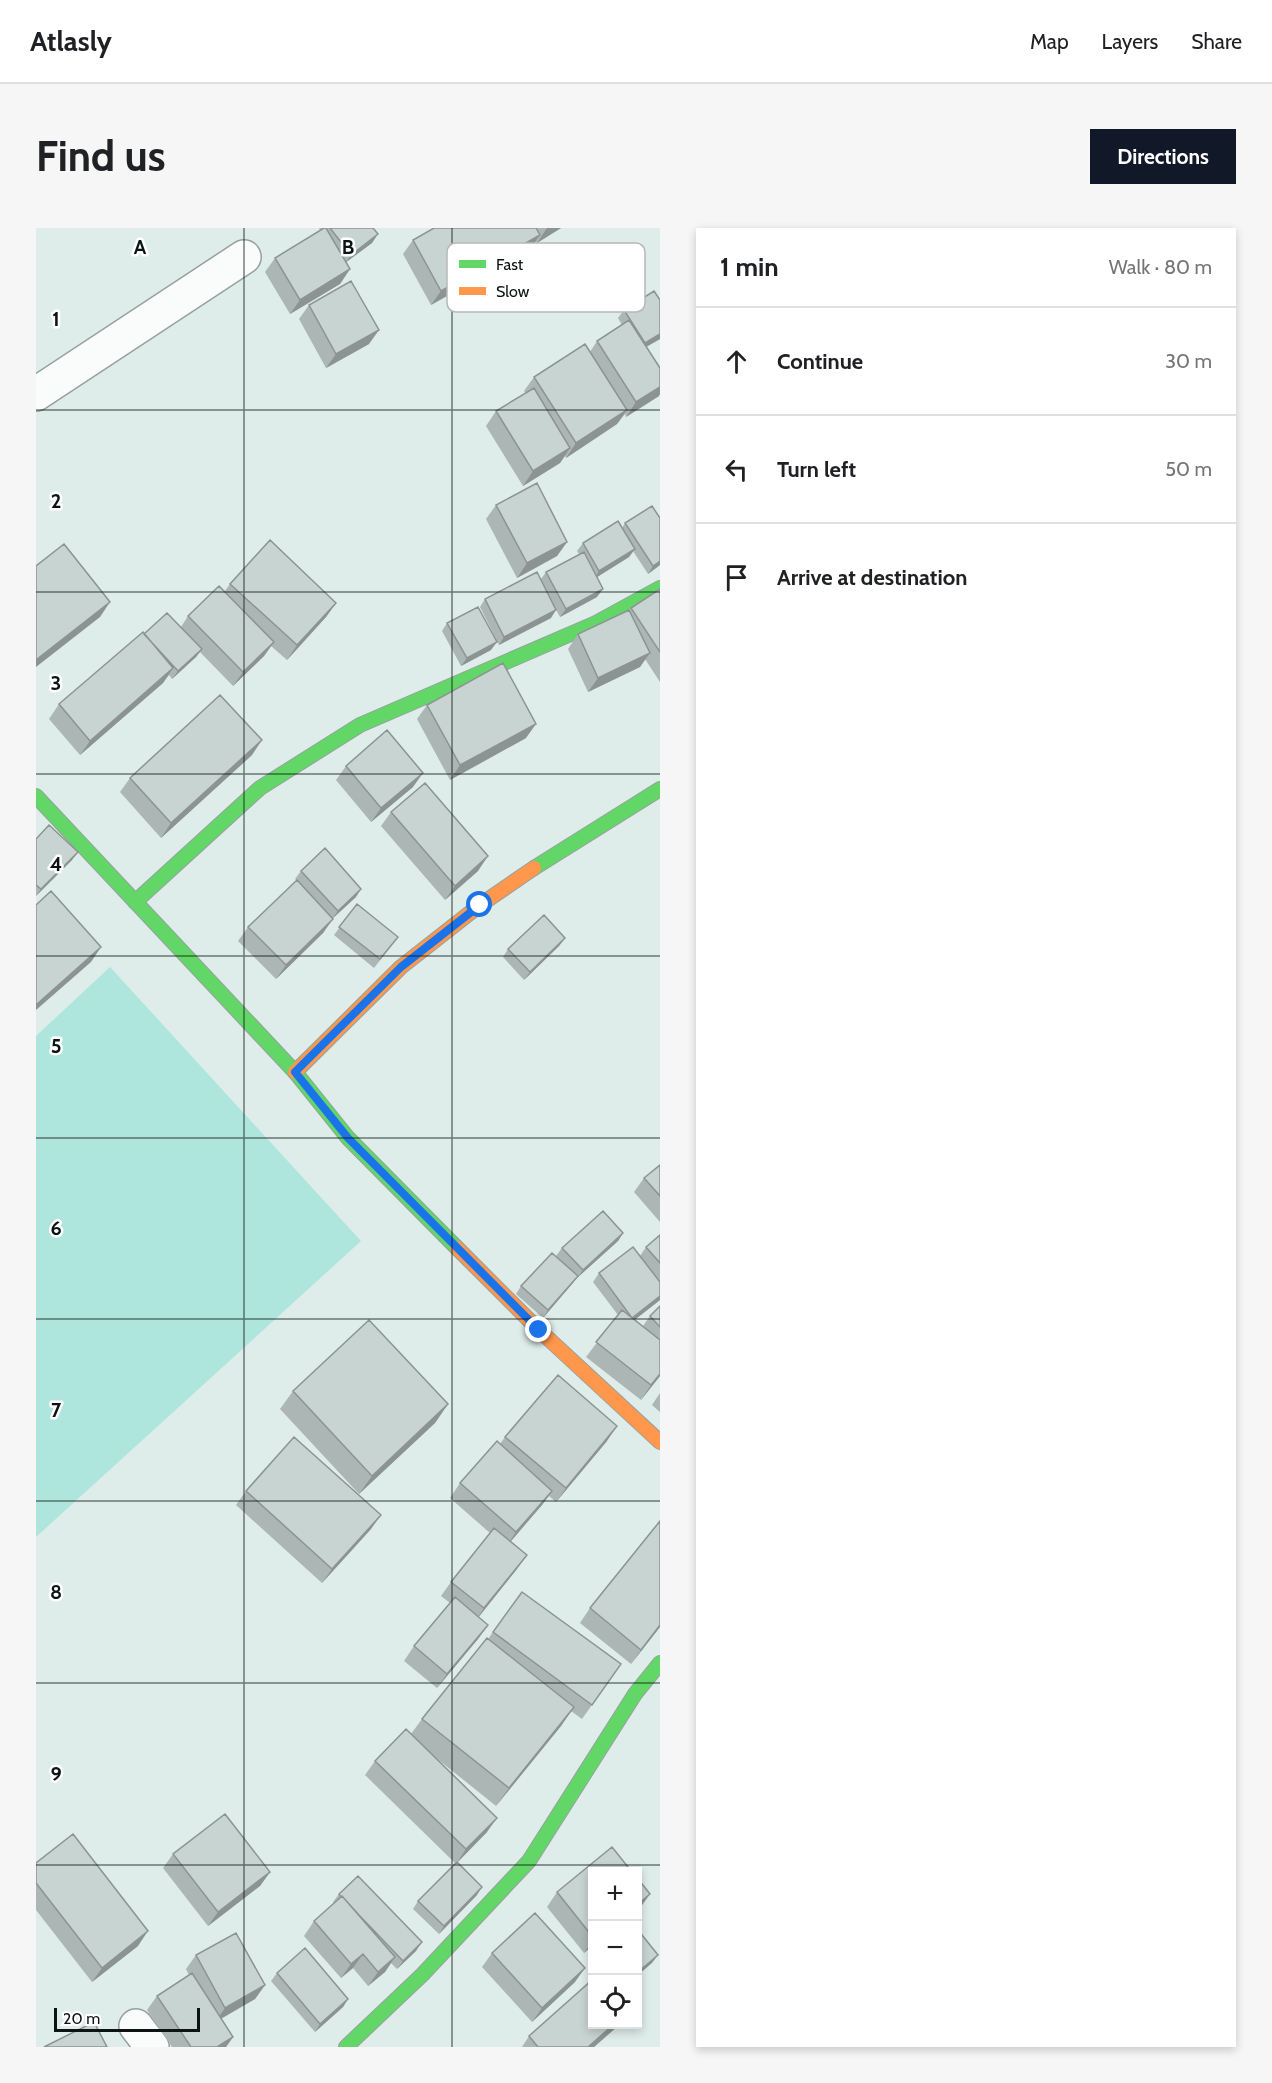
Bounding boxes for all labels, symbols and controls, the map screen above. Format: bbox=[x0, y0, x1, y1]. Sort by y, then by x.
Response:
text: Atlasly bbox=[30, 24, 112, 58]
text: Map bbox=[1030, 29, 1069, 54]
text: Layers bbox=[1102, 29, 1158, 54]
text: Share bbox=[1191, 29, 1242, 54]
button: Directions bbox=[1090, 129, 1236, 184]
text: Find us bbox=[36, 130, 165, 182]
text: A bbox=[134, 235, 147, 259]
text: B bbox=[342, 235, 354, 259]
legend bbox=[447, 243, 645, 312]
text: 1 min bbox=[720, 251, 779, 283]
text: Fast bbox=[496, 255, 524, 274]
text: Walk · 80 m bbox=[1109, 255, 1212, 279]
text: Slow bbox=[496, 282, 530, 301]
text: 1 bbox=[52, 307, 60, 331]
icon: ahead bbox=[720, 345, 753, 378]
text: Continue bbox=[777, 348, 863, 375]
text: 30 m bbox=[1165, 349, 1212, 373]
icon: left bbox=[720, 453, 753, 486]
text: Turn left bbox=[777, 456, 856, 483]
text: 50 m bbox=[1165, 457, 1212, 481]
text: 2 bbox=[51, 489, 61, 513]
icon: arrive bbox=[720, 561, 753, 594]
text: Arrive at destination bbox=[777, 564, 967, 591]
text: 3 bbox=[51, 671, 61, 695]
text: 4 bbox=[50, 852, 62, 876]
route start bbox=[466, 891, 492, 917]
text: 5 bbox=[51, 1034, 61, 1058]
text: 6 bbox=[50, 1216, 62, 1240]
route end bbox=[525, 1316, 551, 1342]
text: 7 bbox=[51, 1398, 62, 1422]
text: 8 bbox=[50, 1580, 62, 1604]
text: 9 bbox=[50, 1762, 62, 1786]
map controls bbox=[588, 1867, 642, 2029]
button: + bbox=[588, 1867, 642, 1921]
button: − bbox=[588, 1921, 642, 1975]
button: locate bbox=[588, 1975, 642, 2029]
scale bar bbox=[54, 2005, 200, 2032]
text: 20 m bbox=[63, 2009, 100, 2028]

